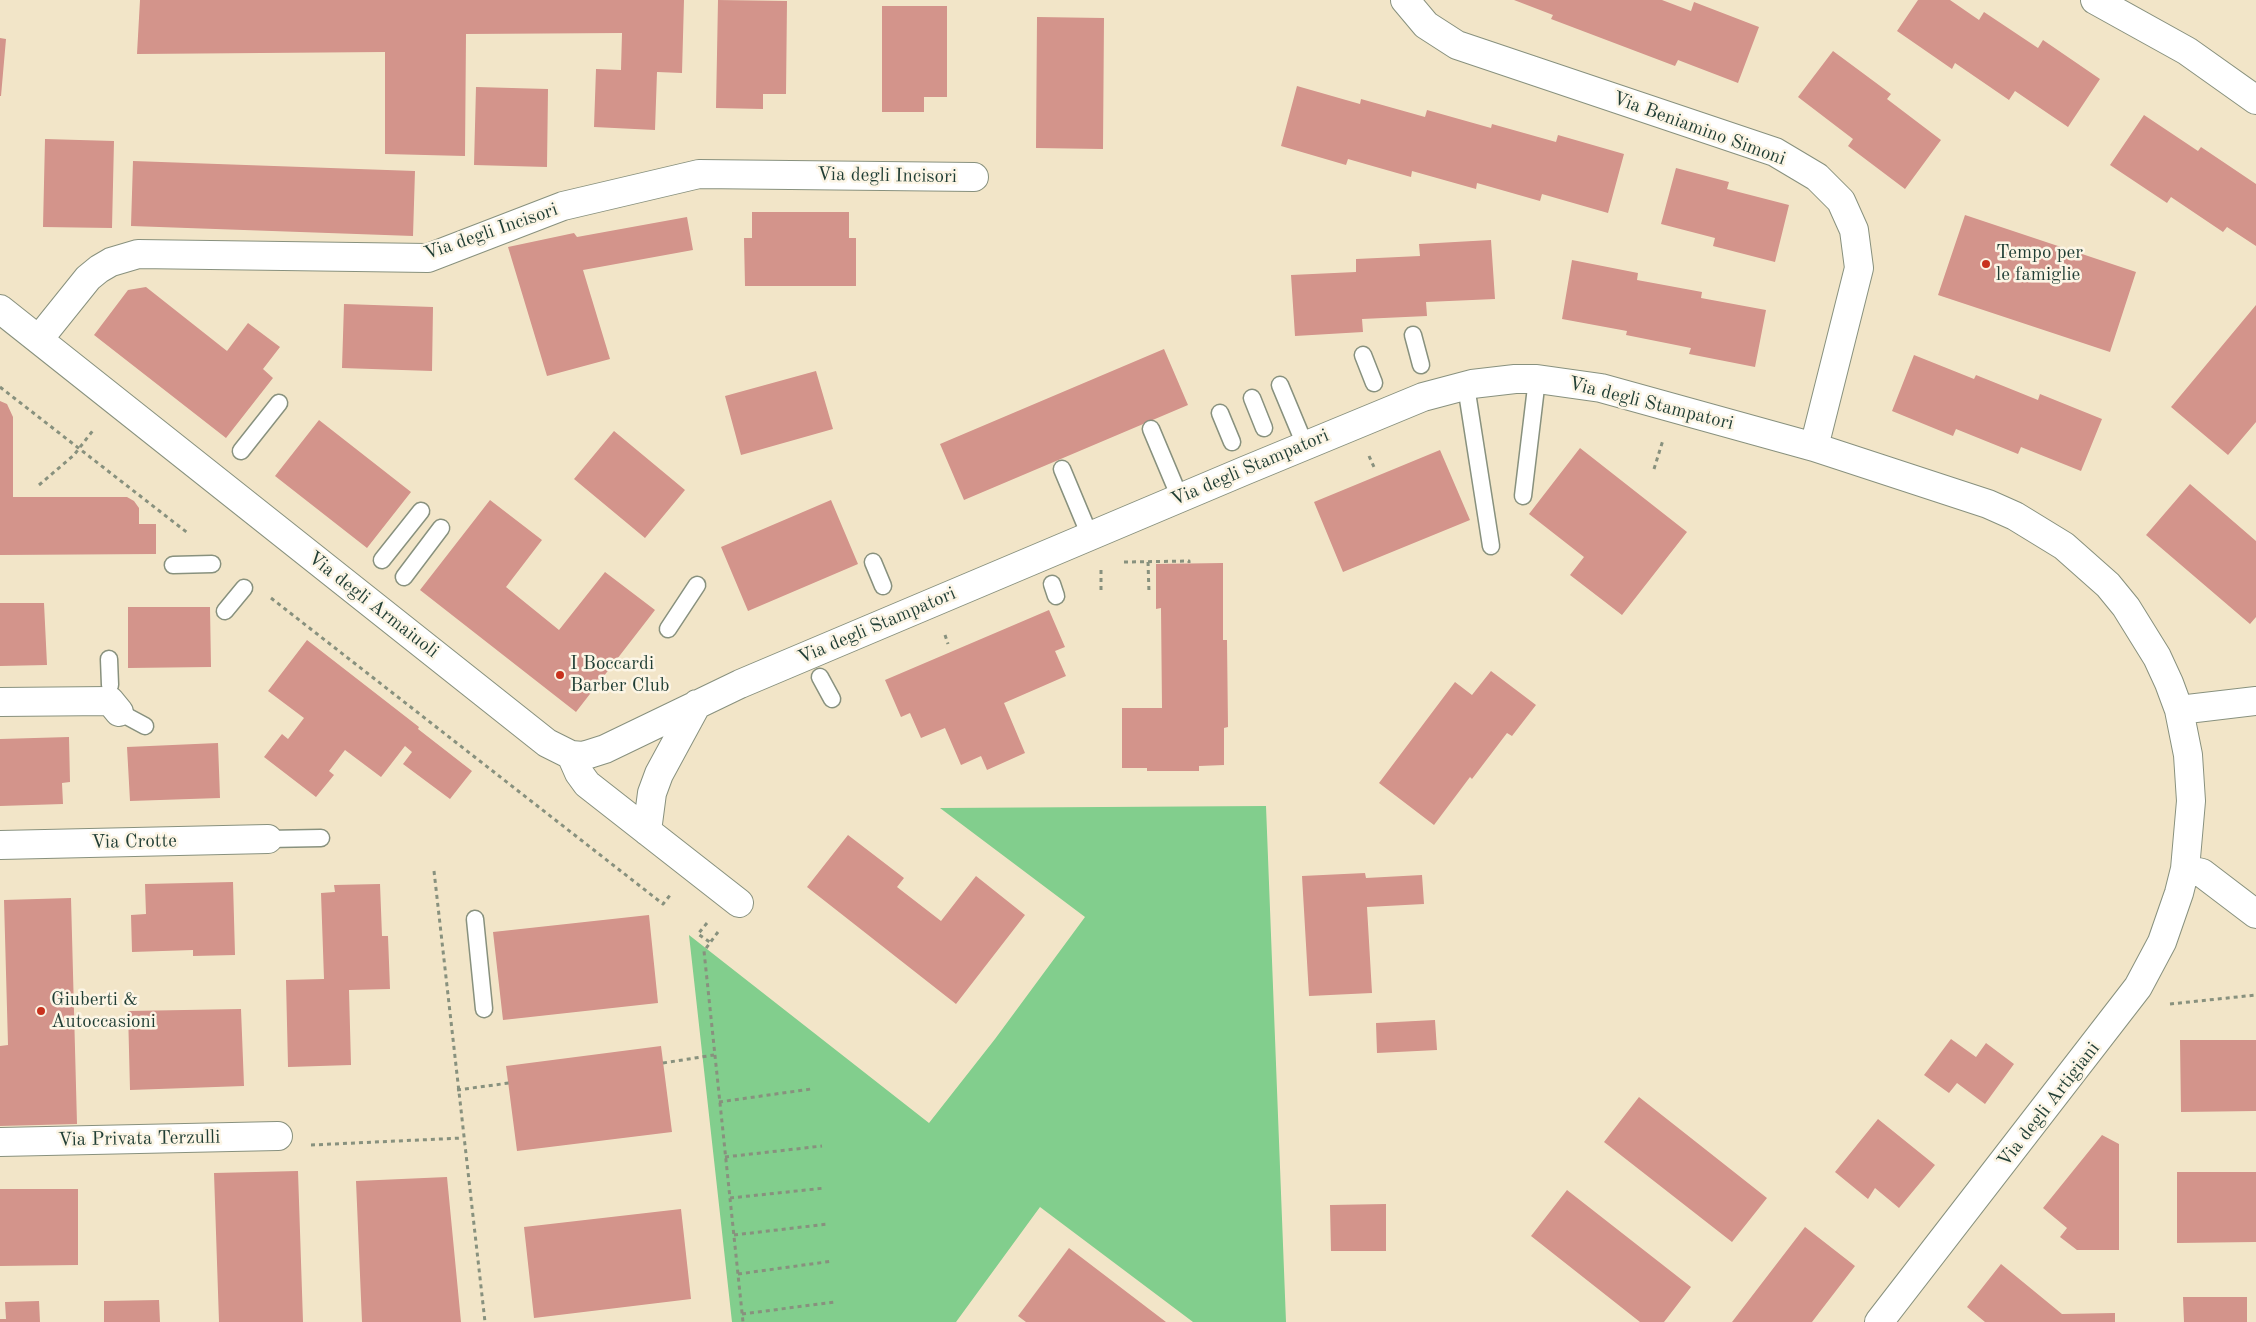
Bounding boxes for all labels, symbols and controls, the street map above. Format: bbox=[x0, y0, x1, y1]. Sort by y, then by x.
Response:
street label: Via Beniamino Simoni bbox=[1609, 87, 1789, 171]
street label: Via degli Incisori bbox=[817, 163, 957, 189]
street label: Via degli Incisori bbox=[421, 198, 561, 266]
place label: Tempo per le famiglie bbox=[1996, 242, 2083, 286]
marker: Tempo per le famiglie bbox=[1980, 258, 1992, 270]
street label: Via degli Stampatori bbox=[1566, 372, 1736, 436]
street label: Via degli Stampatori bbox=[1168, 424, 1332, 512]
street label: Via degli Armaiuoli bbox=[303, 547, 443, 663]
street label: Via degli Stampatori bbox=[795, 582, 959, 670]
place label: I Boccardi Barber Club bbox=[570, 653, 670, 697]
marker: I Boccardi Barber Club bbox=[554, 669, 566, 681]
street label: Via Crotte bbox=[91, 830, 177, 854]
place label: Giuberti & Autoccasioni bbox=[51, 989, 156, 1033]
marker: Giuberti & Autoccasioni bbox=[35, 1005, 47, 1017]
street label: Via degli Artigiani bbox=[1993, 1038, 2105, 1172]
street label: Via Privata Terzulli bbox=[58, 1126, 220, 1152]

